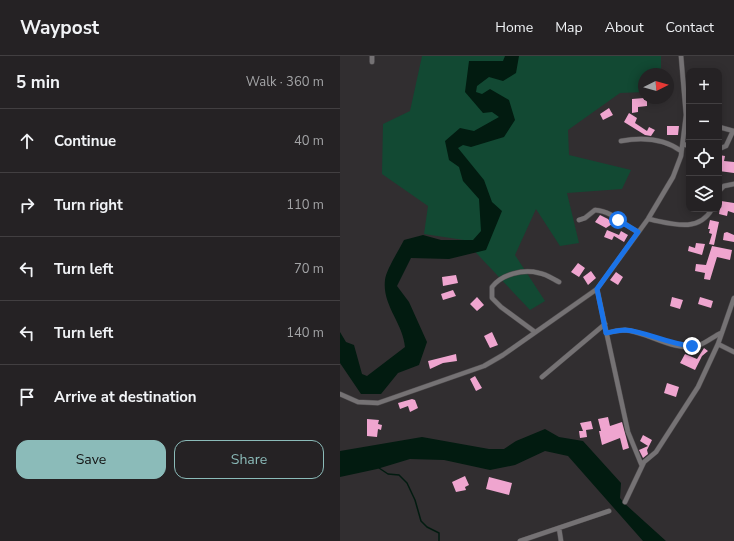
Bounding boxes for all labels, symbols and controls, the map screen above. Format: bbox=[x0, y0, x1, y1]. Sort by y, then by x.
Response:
text: Waypost bbox=[20, 15, 99, 41]
text: Home bbox=[495, 18, 533, 37]
text: Map bbox=[555, 18, 583, 37]
text: About bbox=[605, 18, 644, 37]
text: Contact bbox=[666, 18, 714, 37]
north arrow bbox=[638, 68, 674, 104]
map controls bbox=[686, 68, 722, 212]
button: + bbox=[686, 68, 722, 104]
text: 5 min bbox=[16, 71, 60, 94]
text: Walk · 360 m bbox=[246, 73, 324, 91]
button: − bbox=[686, 104, 722, 140]
icon: ahead bbox=[16, 130, 38, 152]
text: Continue bbox=[54, 131, 116, 151]
text: 40 m bbox=[294, 132, 324, 150]
button: locate bbox=[686, 140, 722, 176]
button: layers bbox=[686, 176, 722, 212]
icon: right bbox=[16, 194, 38, 216]
text: Turn right bbox=[54, 195, 123, 215]
text: 110 m bbox=[286, 196, 324, 214]
route start bbox=[609, 211, 627, 229]
icon: left bbox=[16, 258, 38, 280]
text: Turn left bbox=[54, 259, 113, 279]
text: 70 m bbox=[294, 260, 324, 278]
icon: left bbox=[16, 322, 38, 344]
text: Turn left bbox=[54, 323, 113, 343]
text: 140 m bbox=[286, 324, 324, 342]
route end bbox=[683, 337, 701, 355]
icon: arrive bbox=[16, 386, 38, 408]
text: Arrive at destination bbox=[54, 387, 197, 407]
button: Save bbox=[16, 440, 166, 479]
button: Share bbox=[174, 440, 324, 479]

